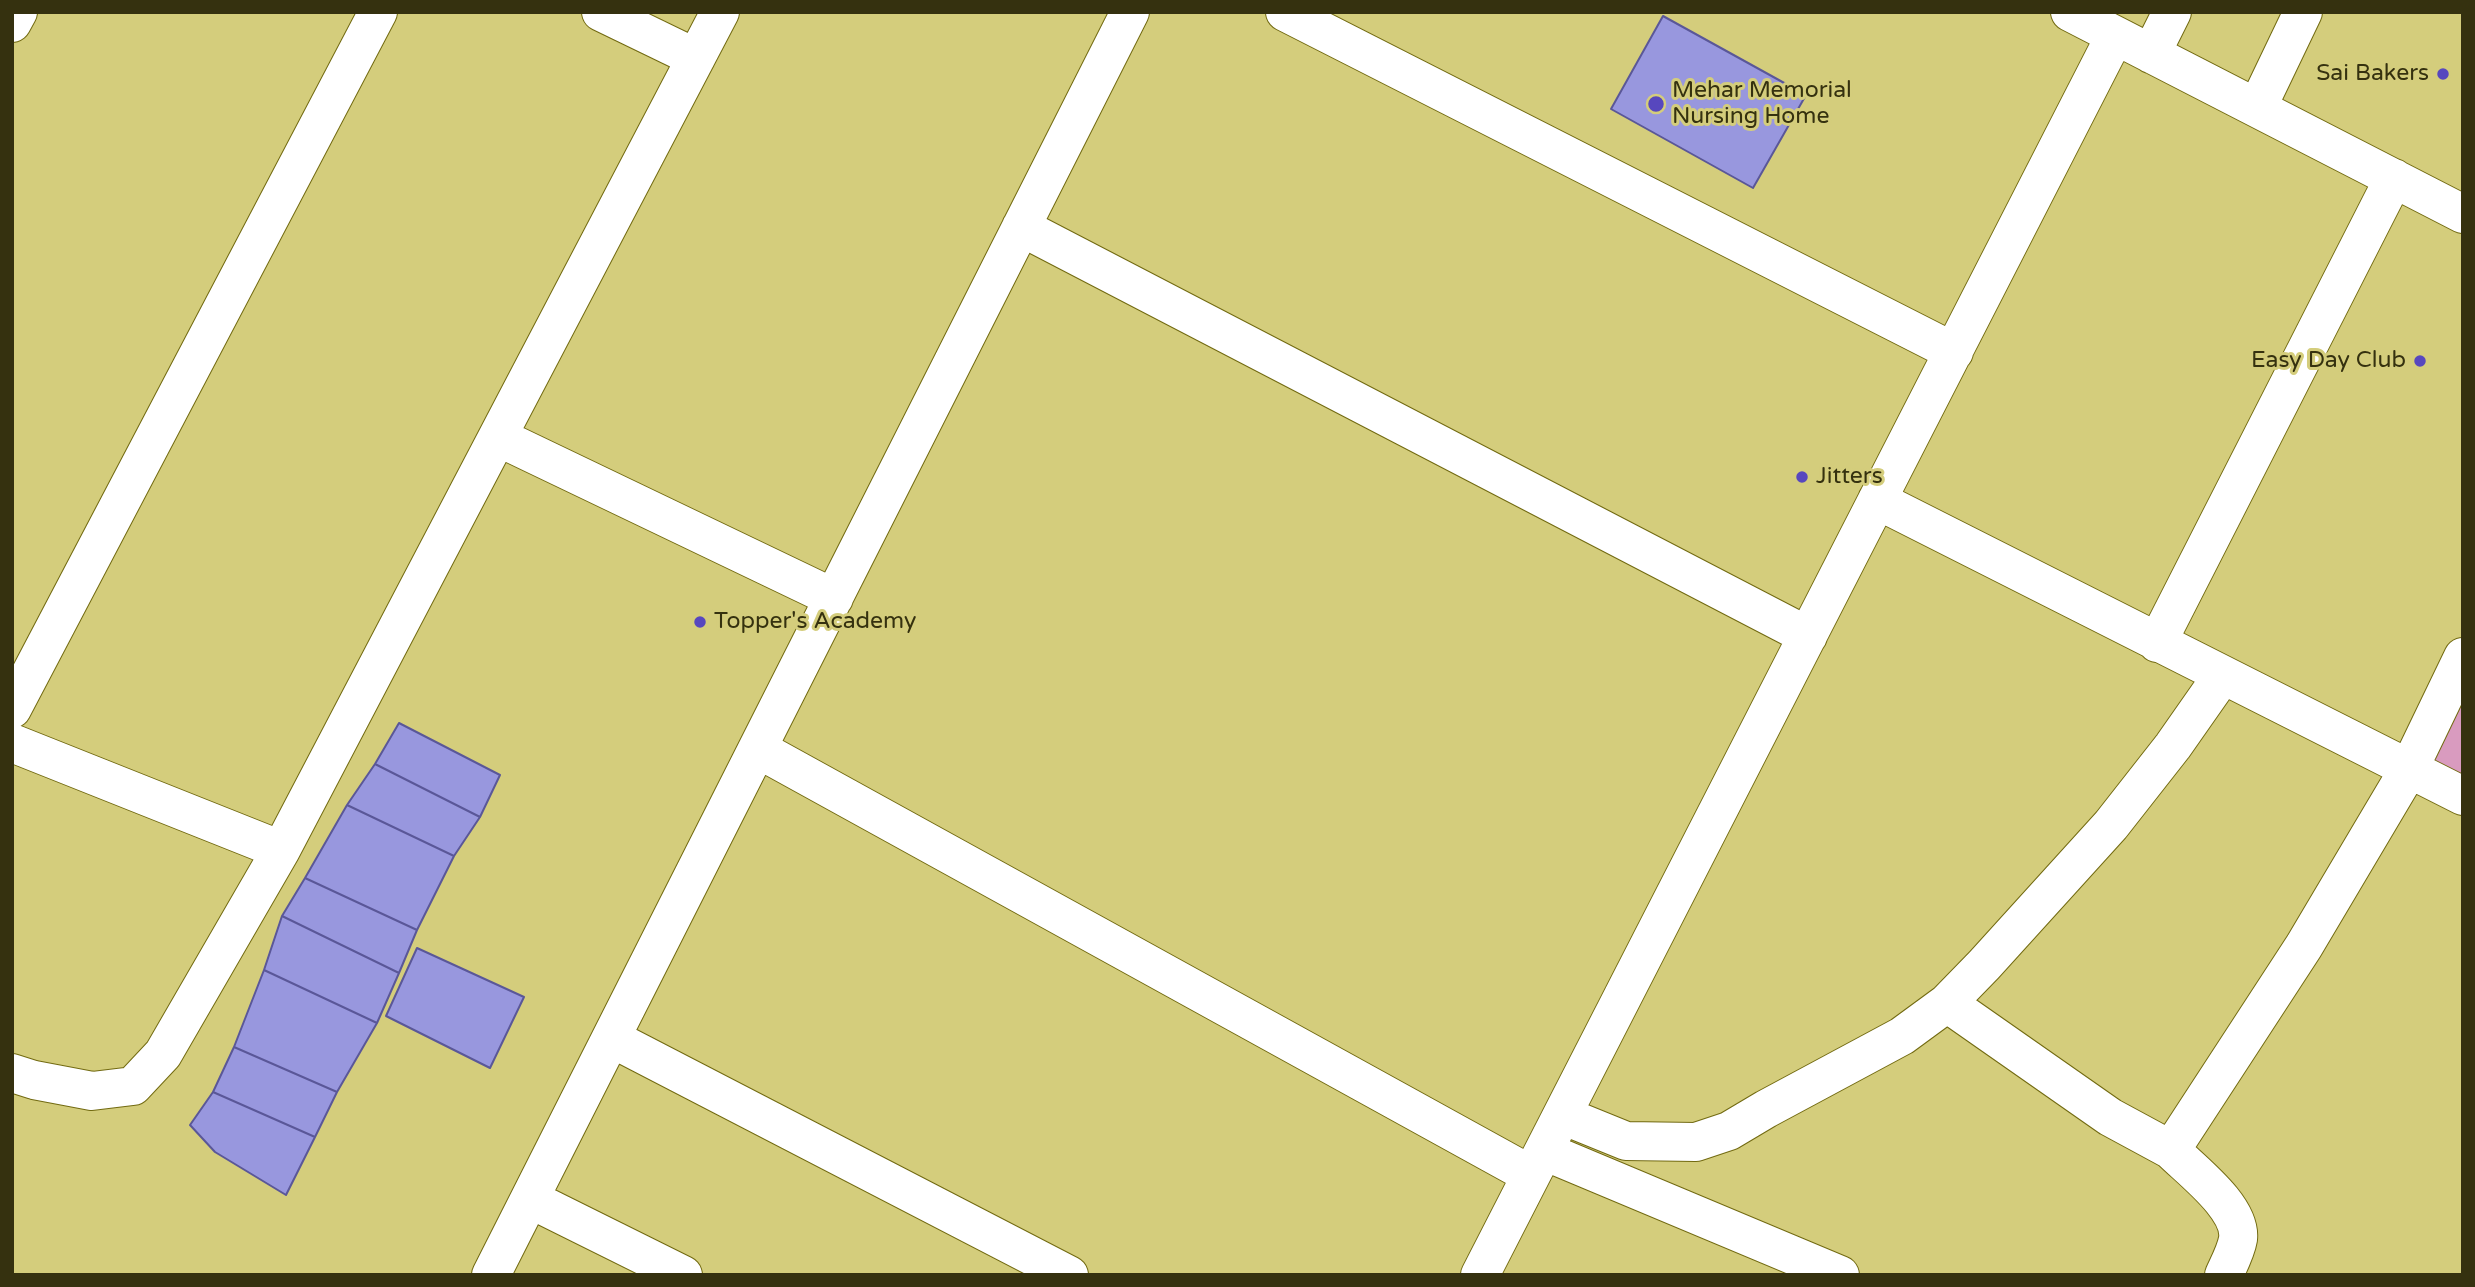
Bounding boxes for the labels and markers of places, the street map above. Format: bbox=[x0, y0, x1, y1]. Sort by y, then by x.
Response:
place label: Sai Bakers bbox=[2316, 60, 2429, 88]
marker: Sai Bakers bbox=[2435, 66, 2451, 82]
place label: Mehar Memorial Nursing Home bbox=[1672, 77, 1852, 131]
marker: Mehar Memorial Nursing Home bbox=[1646, 94, 1666, 114]
place label: Easy Day Club bbox=[2251, 347, 2406, 375]
marker: Easy Day Club bbox=[2412, 353, 2428, 369]
place label: Jitters bbox=[1816, 463, 1883, 491]
marker: Jitters bbox=[1794, 469, 1810, 485]
place label: Topper's Academy bbox=[714, 608, 916, 636]
marker: Topper's Academy bbox=[692, 614, 708, 630]

